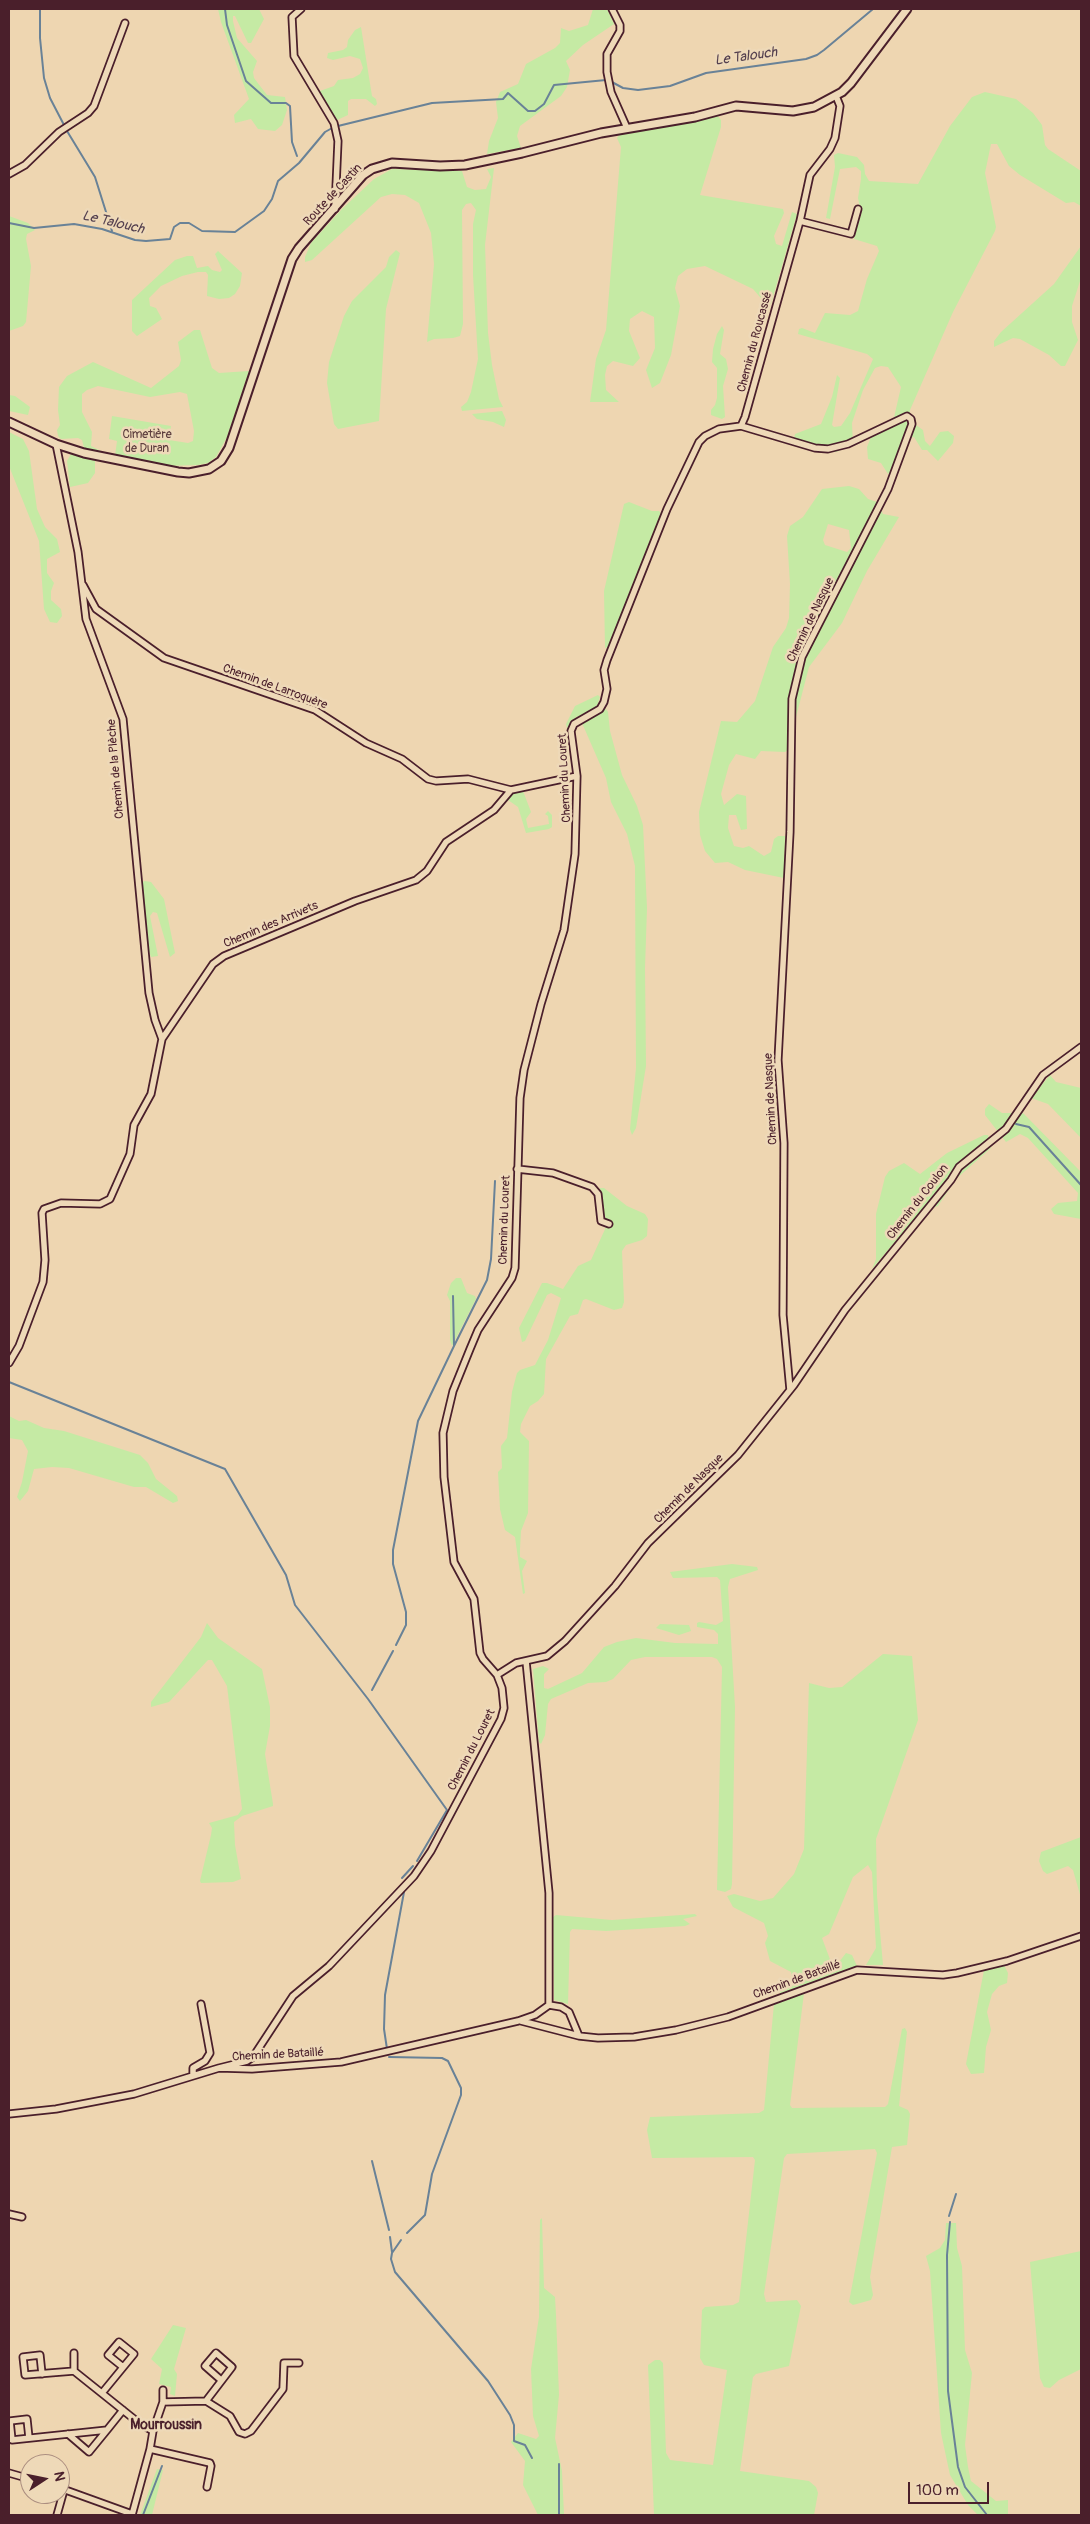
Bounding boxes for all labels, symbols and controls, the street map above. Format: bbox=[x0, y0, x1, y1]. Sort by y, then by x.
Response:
water label: Le Talouch bbox=[714, 44, 778, 70]
street label: Route de Castin bbox=[301, 161, 365, 229]
water label: Le Talouch bbox=[80, 208, 146, 238]
street label: Chemin du Roucassé bbox=[735, 290, 775, 394]
park label: Cimetière de Duran bbox=[122, 428, 172, 456]
street label: Chemin de Nasque bbox=[784, 575, 838, 665]
street label: Chemin de Larroquère bbox=[221, 661, 329, 713]
street label: Chemin de la Plèche bbox=[104, 719, 128, 819]
street label: Chemin du Louret bbox=[555, 733, 575, 823]
street label: Chemin des Arrivets bbox=[222, 899, 320, 951]
street label: Chemin de Nasque bbox=[761, 1053, 781, 1145]
street label: Chemin du Coulon bbox=[884, 1162, 952, 1242]
street label: Chemin du Louret bbox=[496, 1175, 514, 1265]
street label: Chemin de Nasque bbox=[651, 1451, 727, 1527]
street label: Chemin du Louret bbox=[445, 1707, 499, 1793]
street label: Chemin de Bataillé bbox=[751, 1957, 843, 2003]
street label: Chemin de Bataillé bbox=[232, 2045, 324, 2065]
district label: Mourroussin bbox=[130, 2417, 202, 2433]
north arrow bbox=[20, 2454, 70, 2504]
text: N bbox=[50, 2470, 68, 2483]
scale bar bbox=[910, 2472, 991, 2504]
text: 100 m bbox=[916, 2481, 959, 2500]

